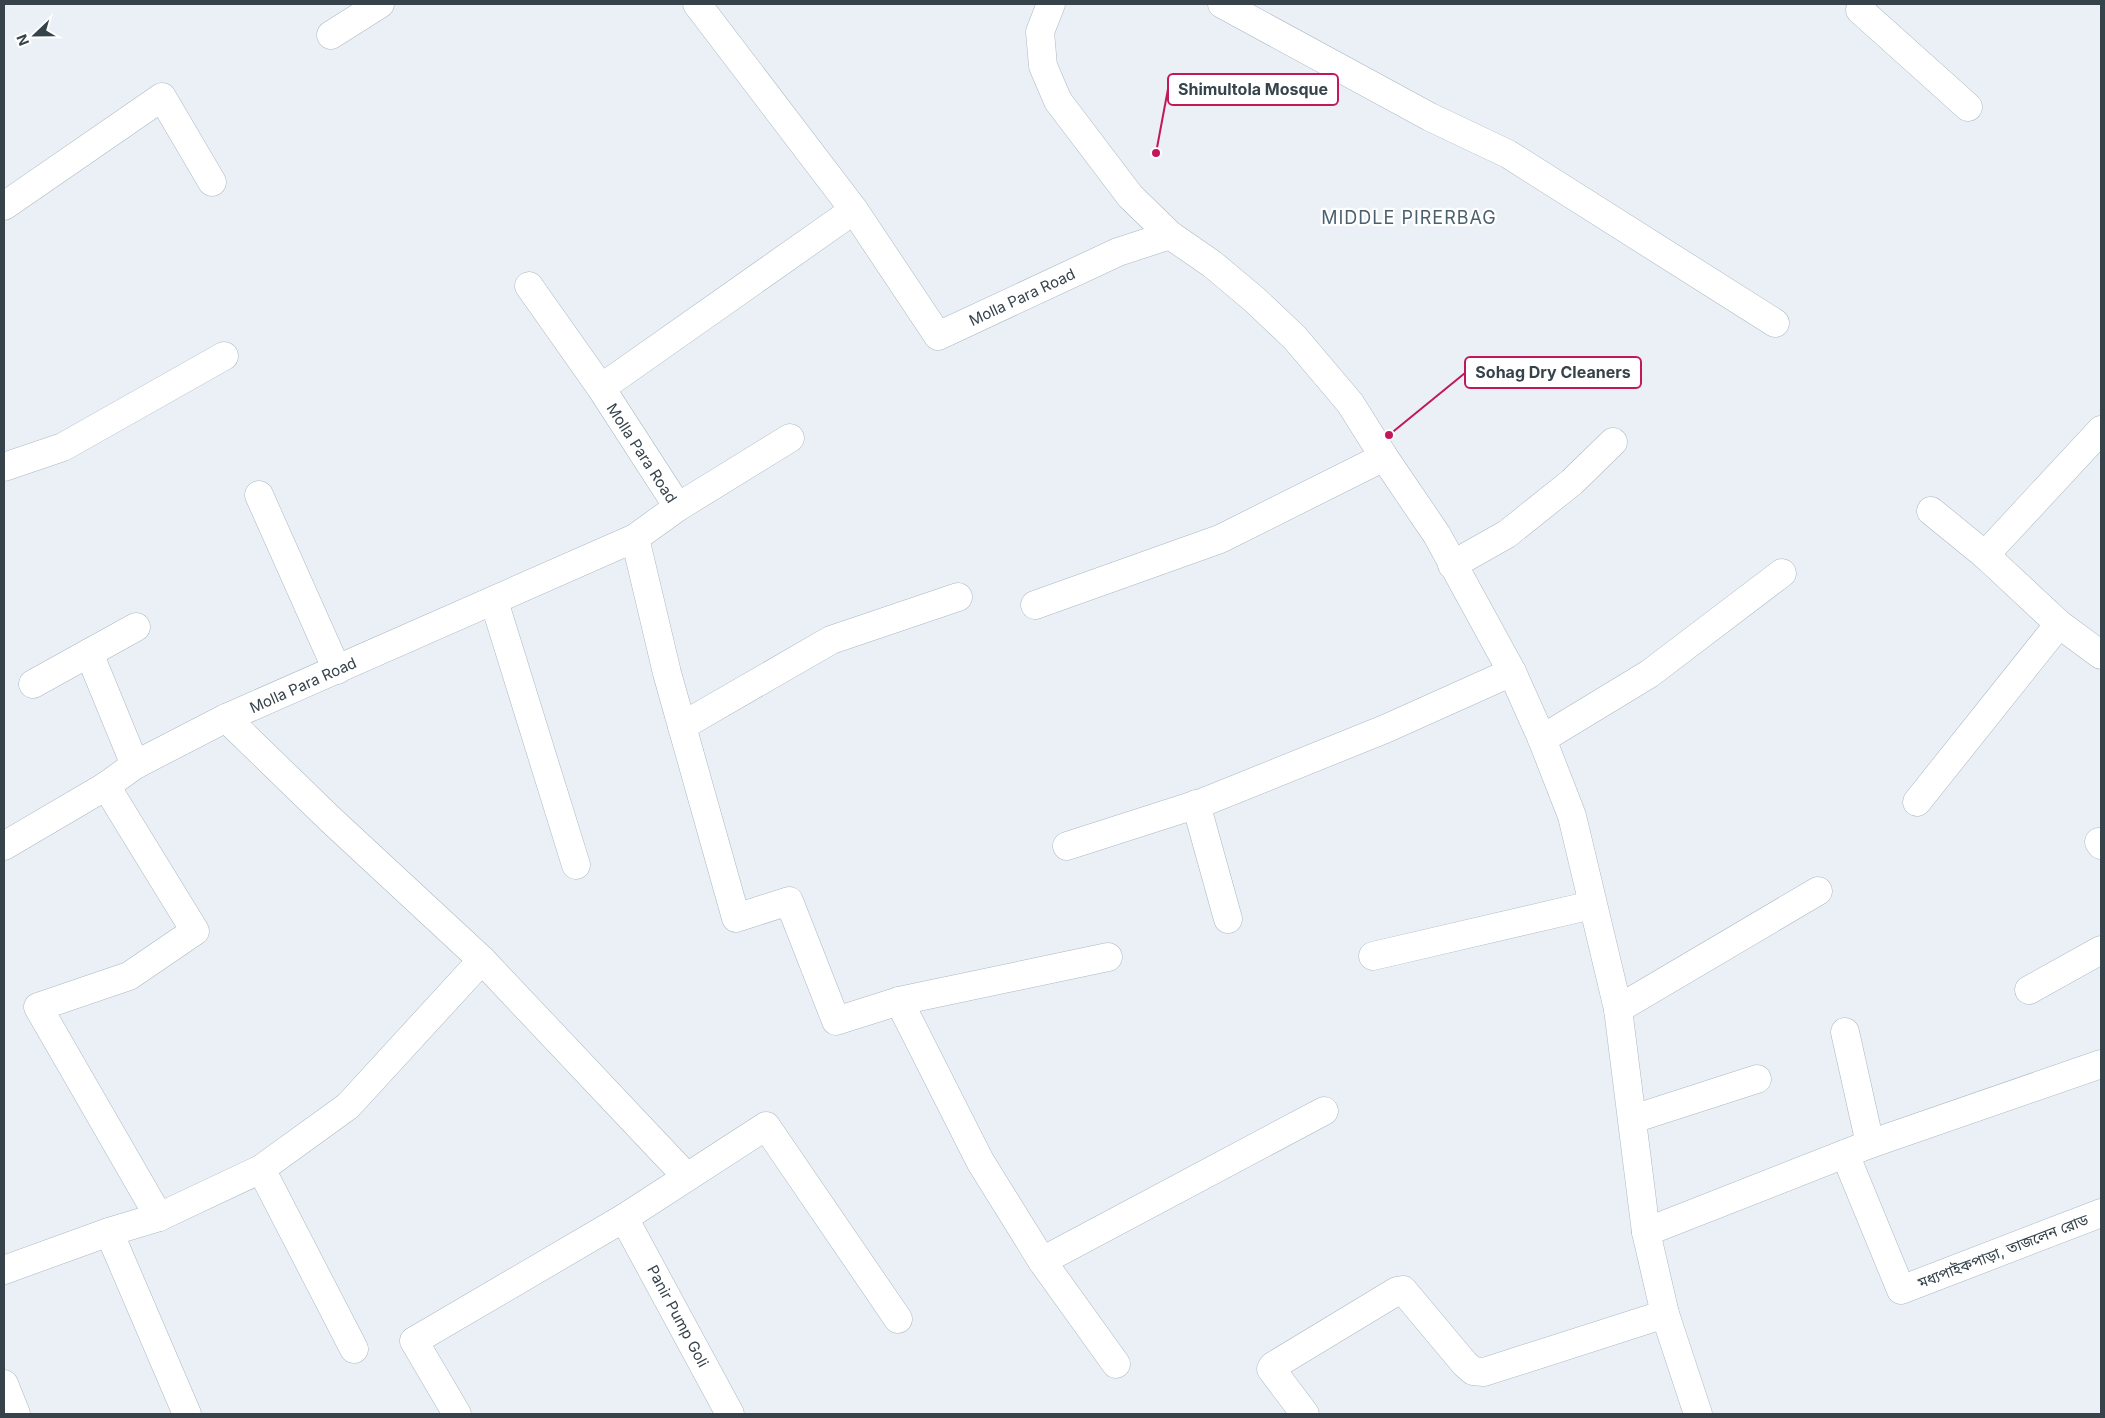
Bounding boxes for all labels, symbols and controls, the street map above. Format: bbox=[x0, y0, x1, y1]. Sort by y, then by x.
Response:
north arrow bbox=[10, 10, 60, 60]
text: N bbox=[13, 32, 32, 48]
callout: Shimultola Mosque bbox=[1168, 74, 1338, 105]
text: Shimultola Mosque bbox=[1178, 79, 1328, 99]
district label: MIDDLE PIRERBAG bbox=[1321, 207, 1497, 228]
street label: Molla Para Road bbox=[966, 264, 1078, 330]
callout: Sohag Dry Cleaners bbox=[1465, 357, 1641, 388]
text: Sohag Dry Cleaners bbox=[1475, 362, 1631, 382]
street label: Molla Para Road bbox=[603, 400, 681, 506]
street label: Molla Para Road bbox=[247, 653, 359, 717]
street label: মধ্যপাইকপাড়া, তাজলেন রোড bbox=[1914, 1210, 2091, 1293]
street label: Panir Pump Goli bbox=[643, 1262, 713, 1370]

